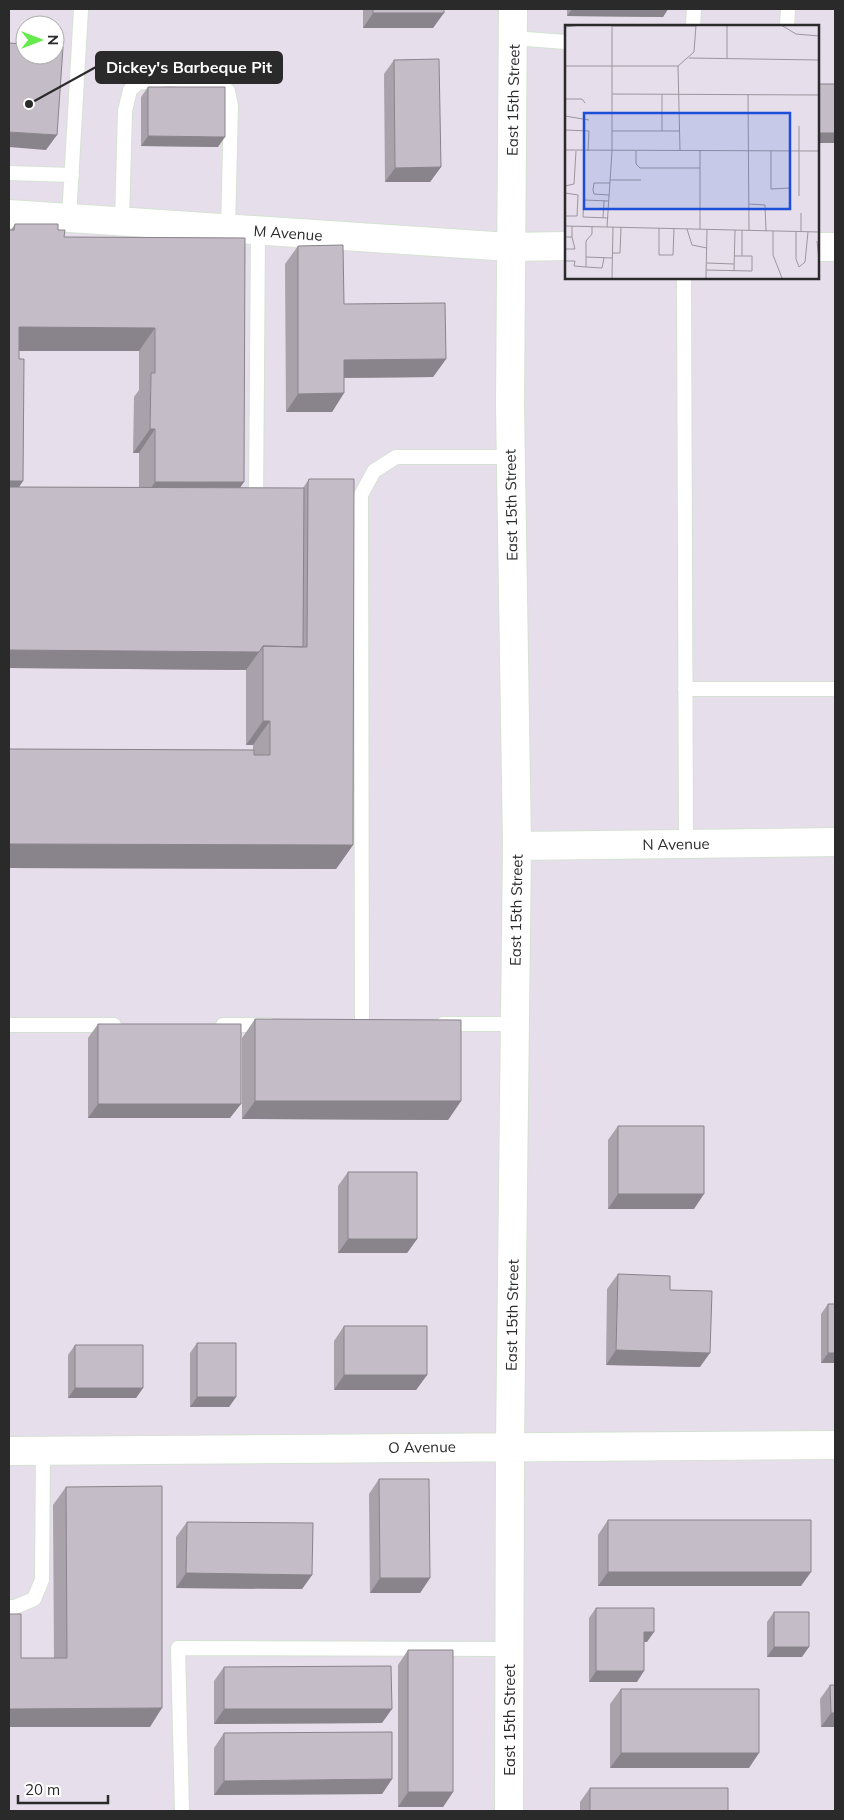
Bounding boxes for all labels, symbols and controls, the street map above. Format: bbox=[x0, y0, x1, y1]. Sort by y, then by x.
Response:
north arrow bbox=[15, 15, 65, 65]
inset map bbox=[565, 25, 819, 279]
text: N bbox=[44, 35, 62, 45]
street label: East 15th Street bbox=[503, 44, 523, 156]
callout: Dickey's Barbeque Pit bbox=[96, 52, 282, 83]
text: Dickey's Barbeque Pit bbox=[106, 57, 272, 77]
street label: M Avenue bbox=[253, 221, 323, 245]
street label: East 15th Street bbox=[501, 449, 521, 561]
street label: N Avenue bbox=[642, 834, 710, 854]
street label: East 15th Street bbox=[506, 854, 526, 966]
street label: East 15th Street bbox=[502, 1259, 522, 1371]
street label: O Avenue bbox=[388, 1437, 456, 1457]
street label: East 15th Street bbox=[500, 1664, 519, 1776]
scale bar bbox=[18, 1772, 108, 1804]
text: 20 m bbox=[25, 1780, 60, 1799]

